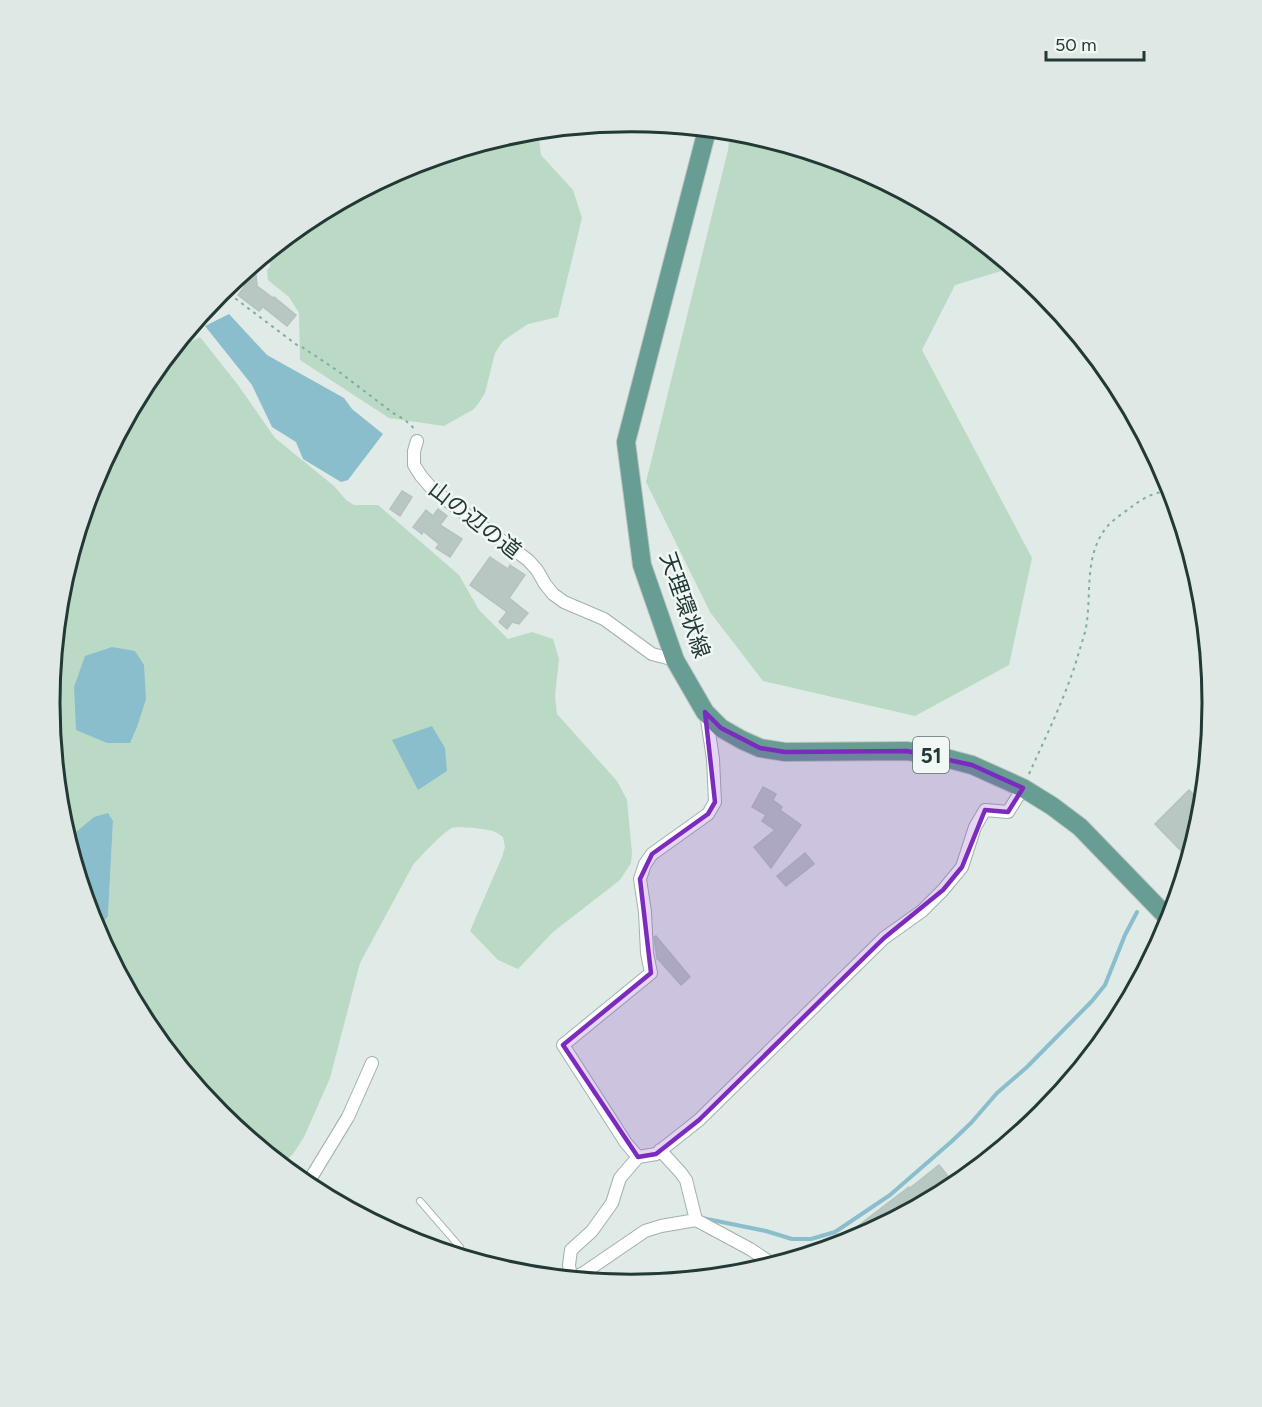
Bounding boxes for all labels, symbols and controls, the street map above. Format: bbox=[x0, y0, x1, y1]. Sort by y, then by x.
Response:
scale bar bbox=[1046, 24, 1144, 62]
text: 50 m bbox=[1055, 34, 1097, 56]
street label: 山の辺の道 bbox=[423, 475, 527, 565]
street label: 天理環状線 bbox=[654, 549, 716, 661]
road number: 51 bbox=[913, 737, 949, 773]

